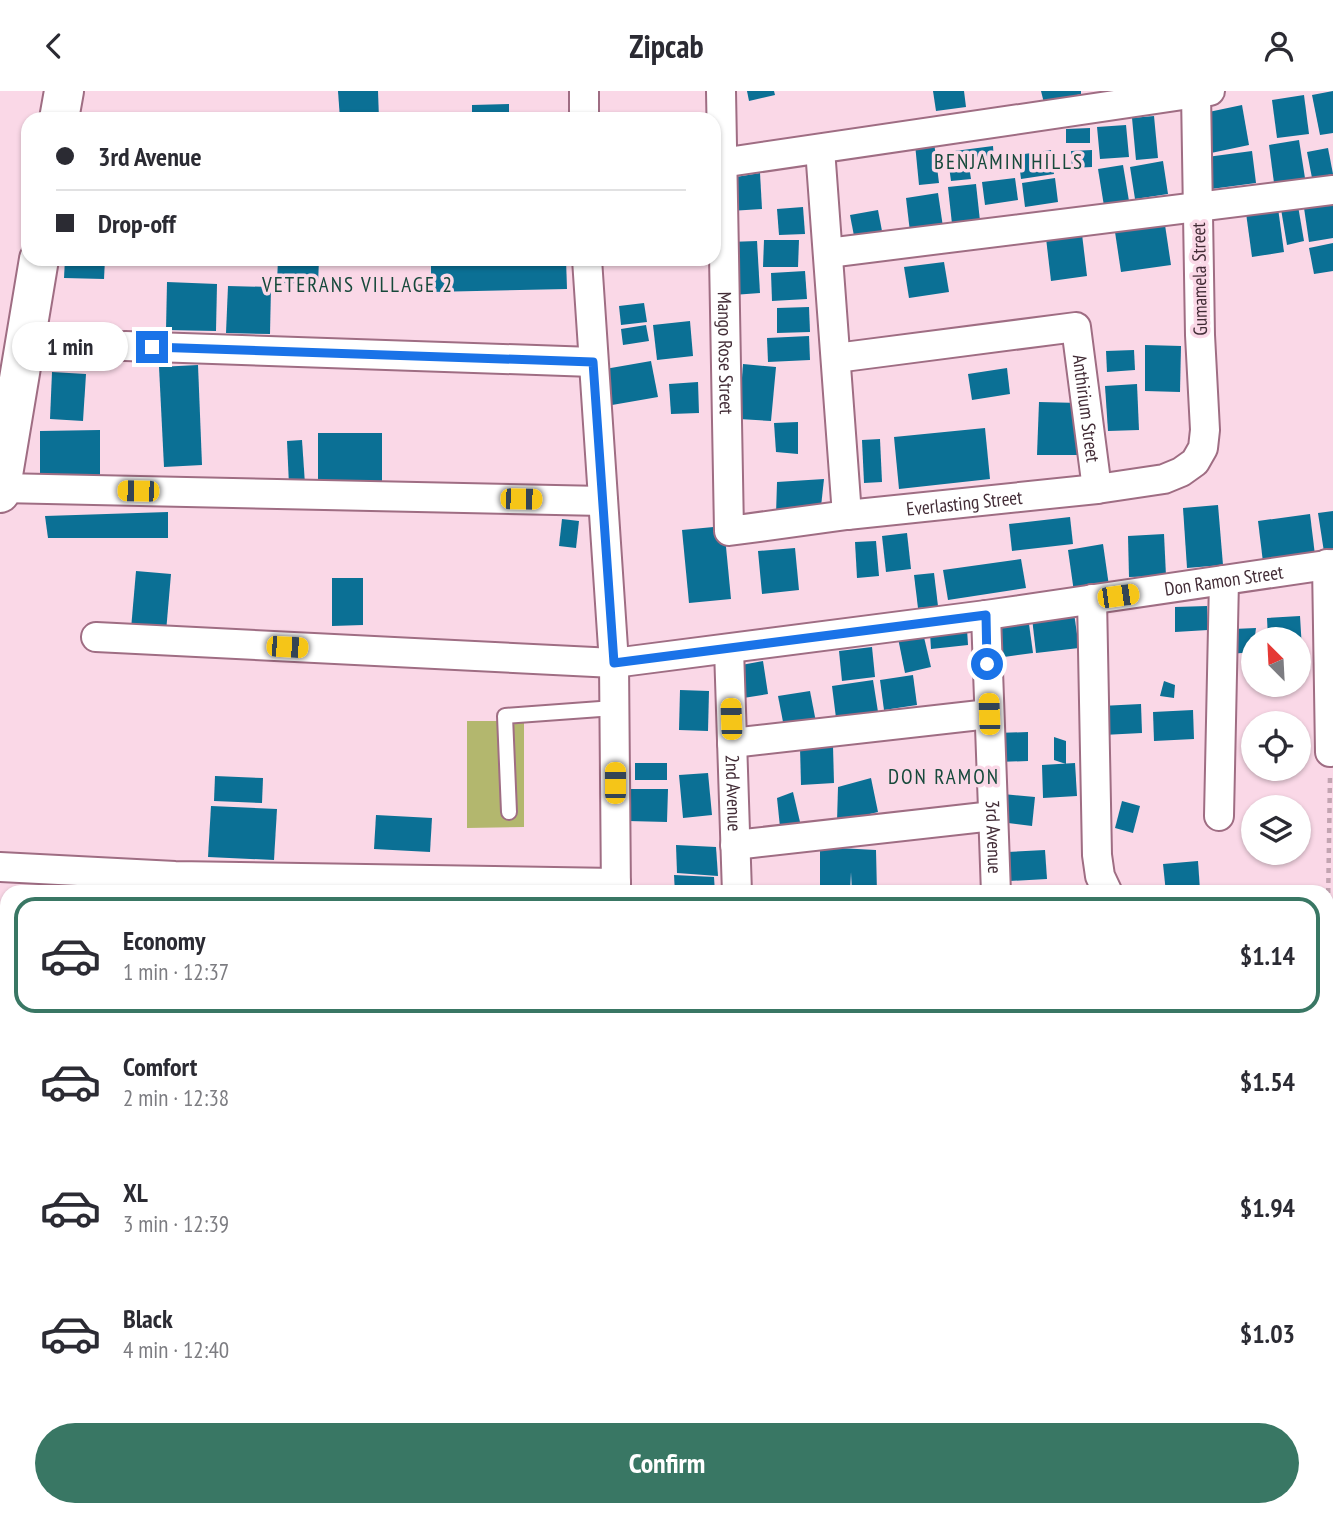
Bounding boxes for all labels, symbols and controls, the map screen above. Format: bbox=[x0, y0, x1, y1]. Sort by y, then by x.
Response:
text: Zipcab bbox=[629, 25, 704, 67]
icon: back bbox=[35, 27, 73, 65]
icon: person bbox=[1260, 27, 1298, 65]
text: 3rd Avenue bbox=[98, 140, 202, 173]
district label: BENJAMIN HILLS bbox=[934, 148, 1084, 175]
text: Drop-off bbox=[98, 207, 176, 240]
street label: Gumamela Street bbox=[1186, 221, 1212, 336]
district label: VETERANS VILLAGE 2 bbox=[261, 271, 454, 298]
street label: Mango Rose Street bbox=[713, 291, 739, 415]
callout: 1 min bbox=[12, 323, 128, 371]
route end bbox=[136, 331, 168, 363]
text: 1 min bbox=[47, 332, 93, 361]
street label: Anthirium Street bbox=[1068, 353, 1106, 464]
car bbox=[117, 480, 160, 502]
street label: Everlasting Street bbox=[905, 485, 1024, 521]
car bbox=[500, 488, 543, 510]
street label: Don Ramon Street bbox=[1163, 559, 1285, 601]
car bbox=[1096, 583, 1141, 609]
north arrow bbox=[1241, 627, 1311, 697]
map controls bbox=[1241, 627, 1311, 865]
car bbox=[266, 635, 309, 659]
route start bbox=[971, 648, 1003, 680]
car bbox=[978, 693, 1001, 735]
car bbox=[720, 698, 743, 740]
button: locate bbox=[1241, 711, 1311, 781]
street label: 2nd Avenue bbox=[720, 754, 747, 832]
car bbox=[605, 762, 626, 804]
district label: DON RAMON bbox=[888, 763, 1000, 790]
button: layers bbox=[1241, 795, 1311, 865]
street label: 3rd Avenue bbox=[981, 800, 1007, 874]
icon: car bbox=[39, 924, 102, 987]
text: Economy bbox=[123, 924, 205, 957]
text: $1.14 bbox=[1240, 939, 1295, 972]
text: 1 min · 12:37 bbox=[123, 957, 229, 986]
icon: car bbox=[39, 1050, 102, 1113]
text: Comfort bbox=[123, 1050, 197, 1083]
text: $1.54 bbox=[1240, 1065, 1295, 1098]
text: 2 min · 12:38 bbox=[123, 1083, 229, 1112]
icon: car bbox=[39, 1176, 102, 1239]
text: XL bbox=[123, 1176, 148, 1209]
text: $1.94 bbox=[1240, 1191, 1295, 1224]
text: 3 min · 12:39 bbox=[123, 1209, 229, 1238]
icon: car bbox=[39, 1302, 102, 1365]
text: Black bbox=[123, 1302, 173, 1335]
text: $1.03 bbox=[1240, 1317, 1295, 1350]
text: 4 min · 12:40 bbox=[123, 1335, 229, 1364]
button: Confirm bbox=[35, 1423, 1299, 1503]

